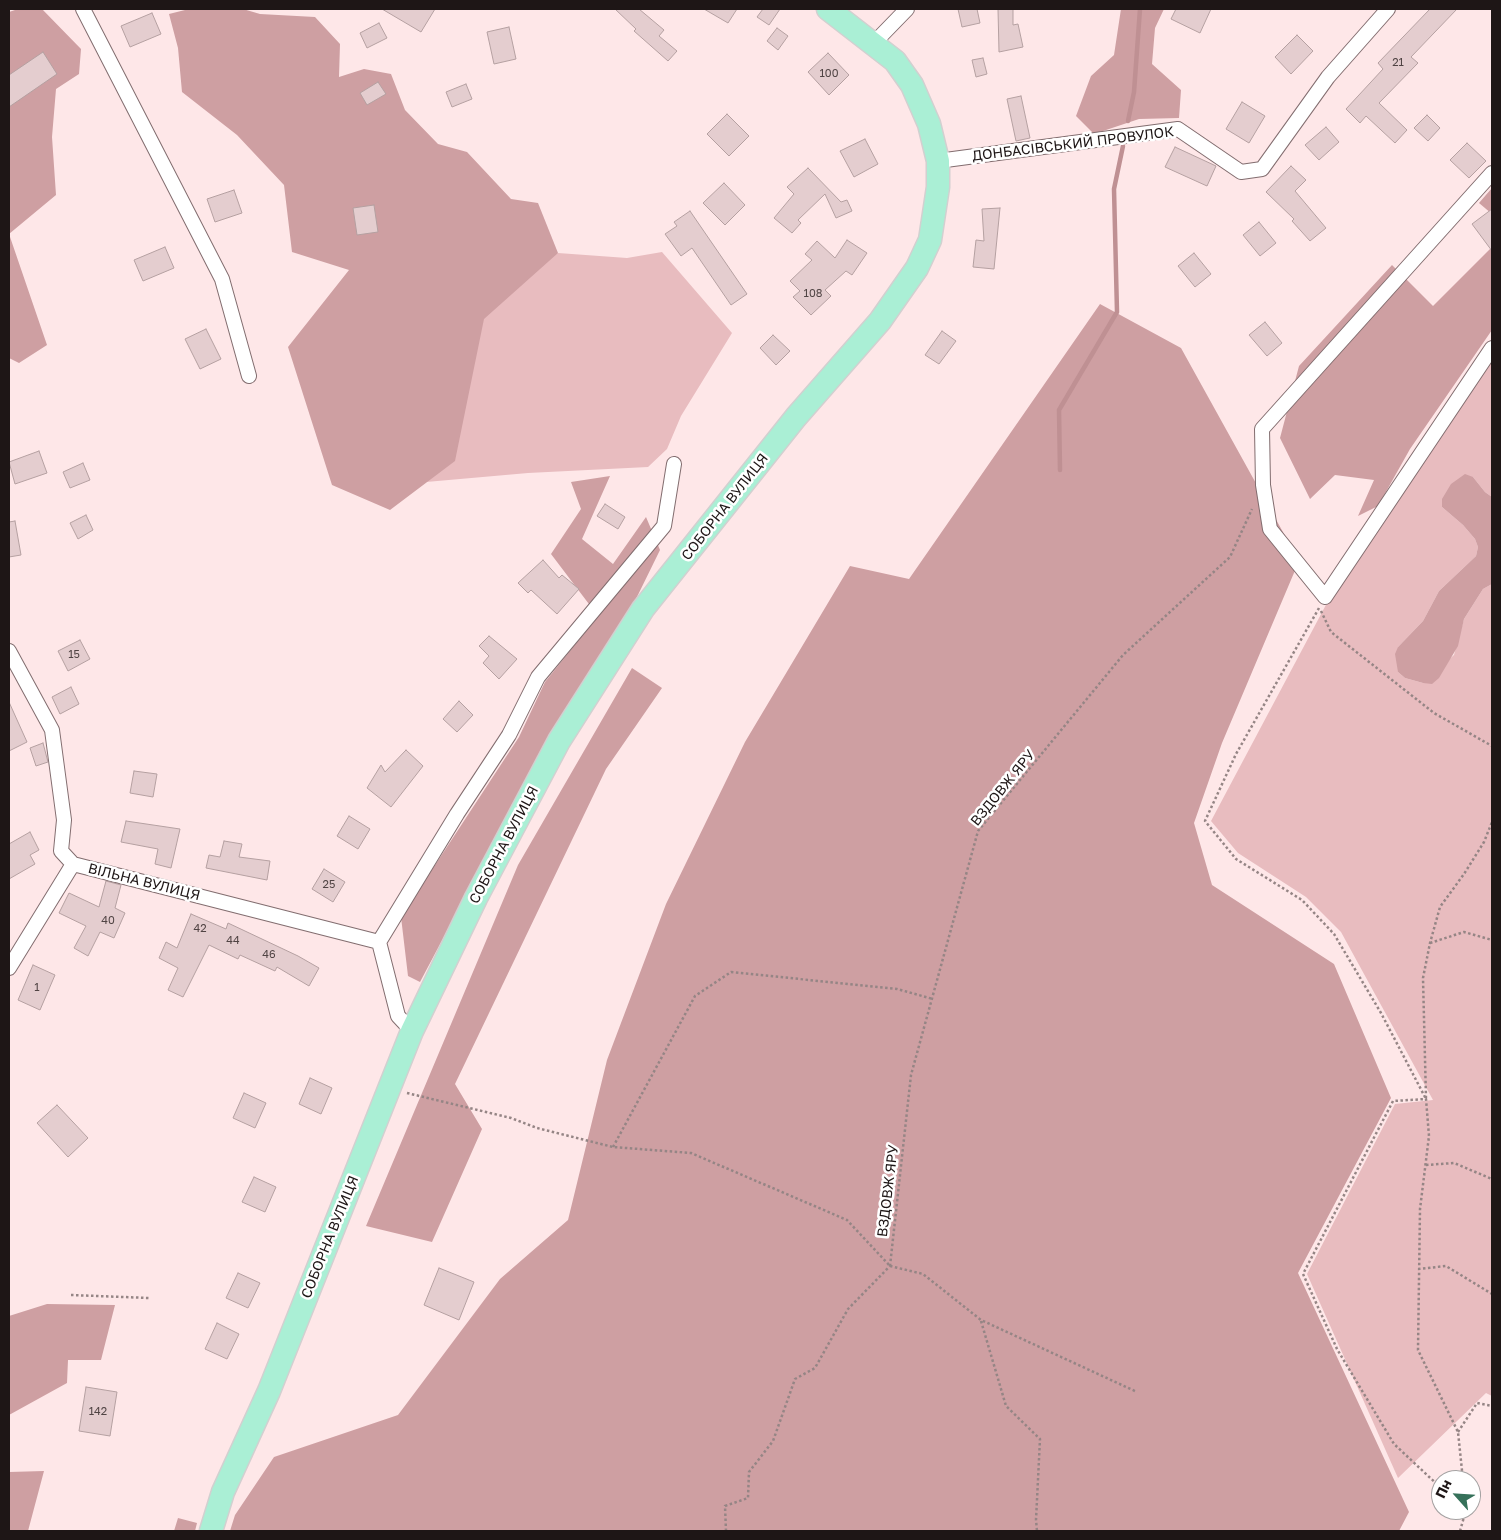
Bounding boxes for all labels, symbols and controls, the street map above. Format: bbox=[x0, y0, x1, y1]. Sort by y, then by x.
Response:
house number: 21 bbox=[1392, 56, 1404, 70]
house number: 100 bbox=[820, 67, 838, 81]
street label: ДОНБАСІВСЬКИЙ ПРОВУЛОК bbox=[971, 123, 1175, 165]
house number: 108 bbox=[804, 287, 822, 301]
street label: СОБОРНА ВУЛИЦЯ bbox=[678, 450, 772, 564]
house number: 15 bbox=[68, 648, 80, 662]
street label: ВЗДОВЖ ЯРУ bbox=[967, 747, 1039, 829]
street label: СОБОРНА ВУЛИЦЯ bbox=[466, 783, 542, 907]
street label: ВІЛЬНА ВУЛИЦЯ bbox=[86, 860, 202, 904]
house number: 25 bbox=[323, 878, 335, 892]
house number: 40 bbox=[101, 914, 115, 928]
house number: 42 bbox=[193, 922, 207, 936]
house number: 44 bbox=[226, 934, 240, 948]
house number: 46 bbox=[262, 948, 276, 962]
house number: 1 bbox=[34, 981, 40, 995]
street label: ВЗДОВЖ ЯРУ bbox=[874, 1144, 902, 1238]
street label: СОБОРНА ВУЛИЦЯ bbox=[298, 1173, 362, 1301]
house number: 142 bbox=[89, 1405, 107, 1419]
north arrow bbox=[1431, 1470, 1481, 1520]
text: Пн bbox=[1431, 1476, 1455, 1501]

